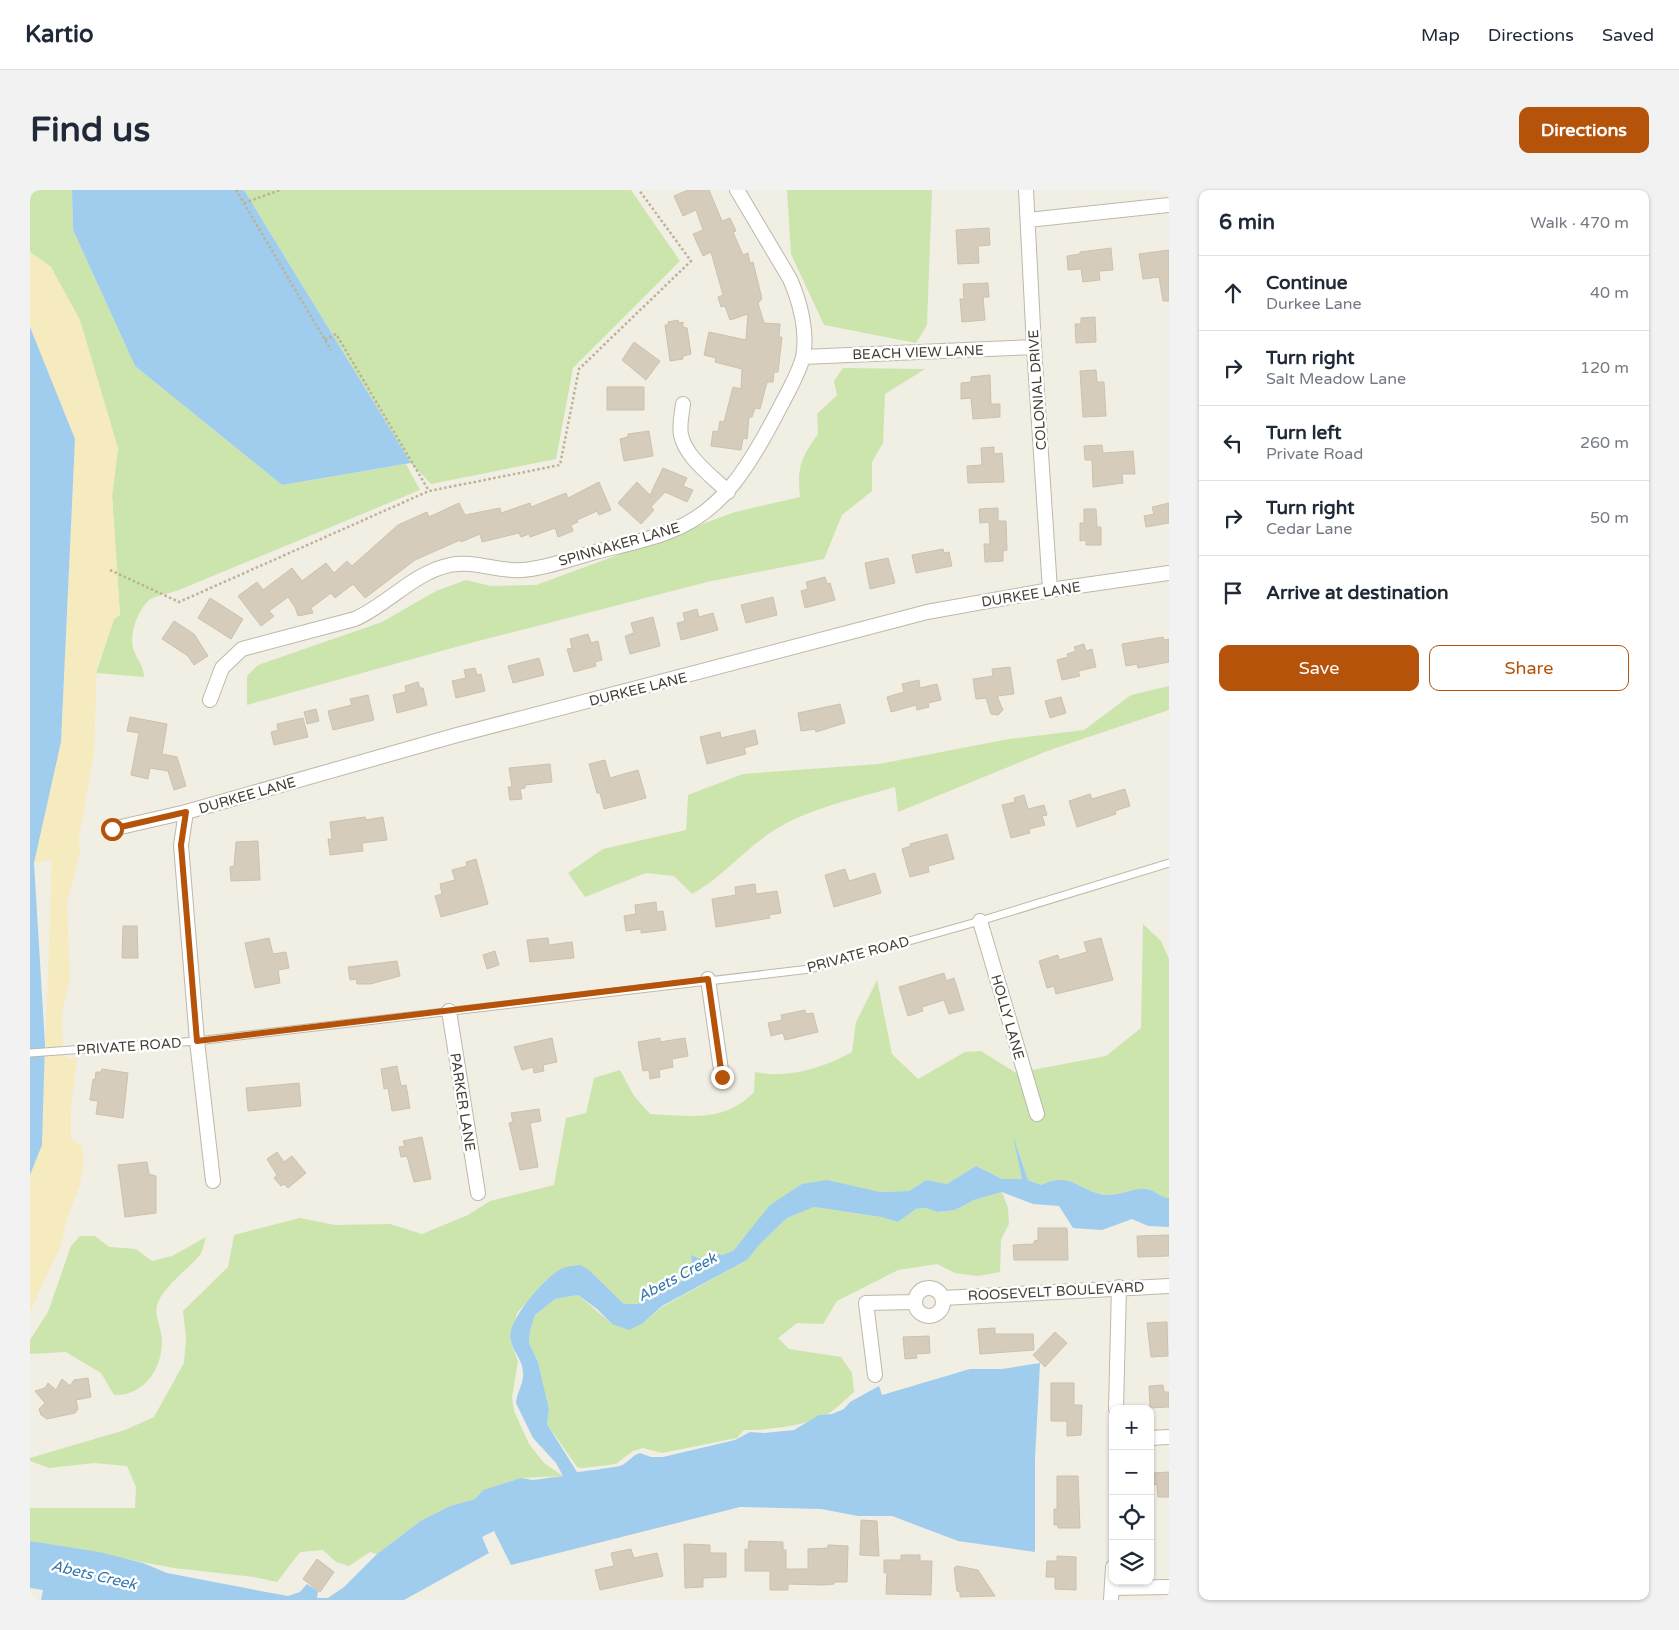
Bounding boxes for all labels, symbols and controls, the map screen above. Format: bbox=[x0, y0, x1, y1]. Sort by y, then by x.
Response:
text: Kartio bbox=[25, 20, 94, 49]
text: Map bbox=[1421, 24, 1460, 46]
text: Directions bbox=[1488, 24, 1574, 46]
text: Saved bbox=[1602, 24, 1654, 46]
button: Directions bbox=[1519, 107, 1649, 153]
text: Find us bbox=[30, 109, 150, 151]
text: 6 min bbox=[1219, 210, 1275, 235]
text: Walk · 470 m bbox=[1530, 213, 1629, 233]
text: Continue bbox=[1266, 272, 1348, 294]
icon: ahead bbox=[1219, 279, 1247, 307]
text: 40 m bbox=[1590, 283, 1629, 303]
text: Durkee Lane bbox=[1266, 294, 1362, 314]
street label: COLONIAL DRIVE bbox=[1025, 329, 1050, 451]
street label: BEACH VIEW LANE bbox=[852, 342, 984, 363]
text: Turn right bbox=[1266, 347, 1354, 369]
icon: right bbox=[1219, 354, 1247, 382]
text: 120 m bbox=[1580, 358, 1629, 378]
text: Salt Meadow Lane bbox=[1266, 369, 1406, 389]
text: Turn left bbox=[1266, 422, 1342, 444]
icon: left bbox=[1219, 429, 1247, 457]
text: 260 m bbox=[1580, 433, 1629, 453]
text: Private Road bbox=[1266, 444, 1363, 464]
text: Turn right bbox=[1266, 497, 1354, 519]
icon: right bbox=[1219, 504, 1247, 532]
text: 50 m bbox=[1590, 508, 1629, 528]
street label: SPINNAKER LANE bbox=[557, 519, 682, 570]
text: Cedar Lane bbox=[1266, 519, 1352, 539]
street label: DURKEE LANE bbox=[980, 578, 1082, 611]
icon: arrive bbox=[1219, 579, 1247, 607]
text: Arrive at destination bbox=[1266, 582, 1449, 604]
button: Save bbox=[1219, 645, 1419, 691]
button: Share bbox=[1429, 645, 1629, 691]
street label: DURKEE LANE bbox=[587, 669, 689, 710]
street label: DURKEE LANE bbox=[197, 773, 298, 817]
route start bbox=[101, 818, 124, 841]
street label: PRIVATE ROAD bbox=[805, 933, 911, 976]
street label: HOLLY LANE bbox=[987, 973, 1028, 1062]
street label: PRIVATE ROAD bbox=[76, 1034, 182, 1059]
street label: PARKER LANE bbox=[446, 1052, 479, 1153]
route end bbox=[711, 1066, 734, 1089]
water label: Abets Creek bbox=[634, 1248, 721, 1305]
street label: ROOSEVELT BOULEVARD bbox=[967, 1278, 1145, 1305]
map controls bbox=[1109, 1405, 1154, 1585]
button: + bbox=[1109, 1405, 1154, 1450]
button: − bbox=[1109, 1450, 1154, 1495]
button: locate bbox=[1109, 1495, 1154, 1540]
button: layers bbox=[1109, 1540, 1154, 1585]
water label: Abets Creek bbox=[50, 1556, 140, 1594]

